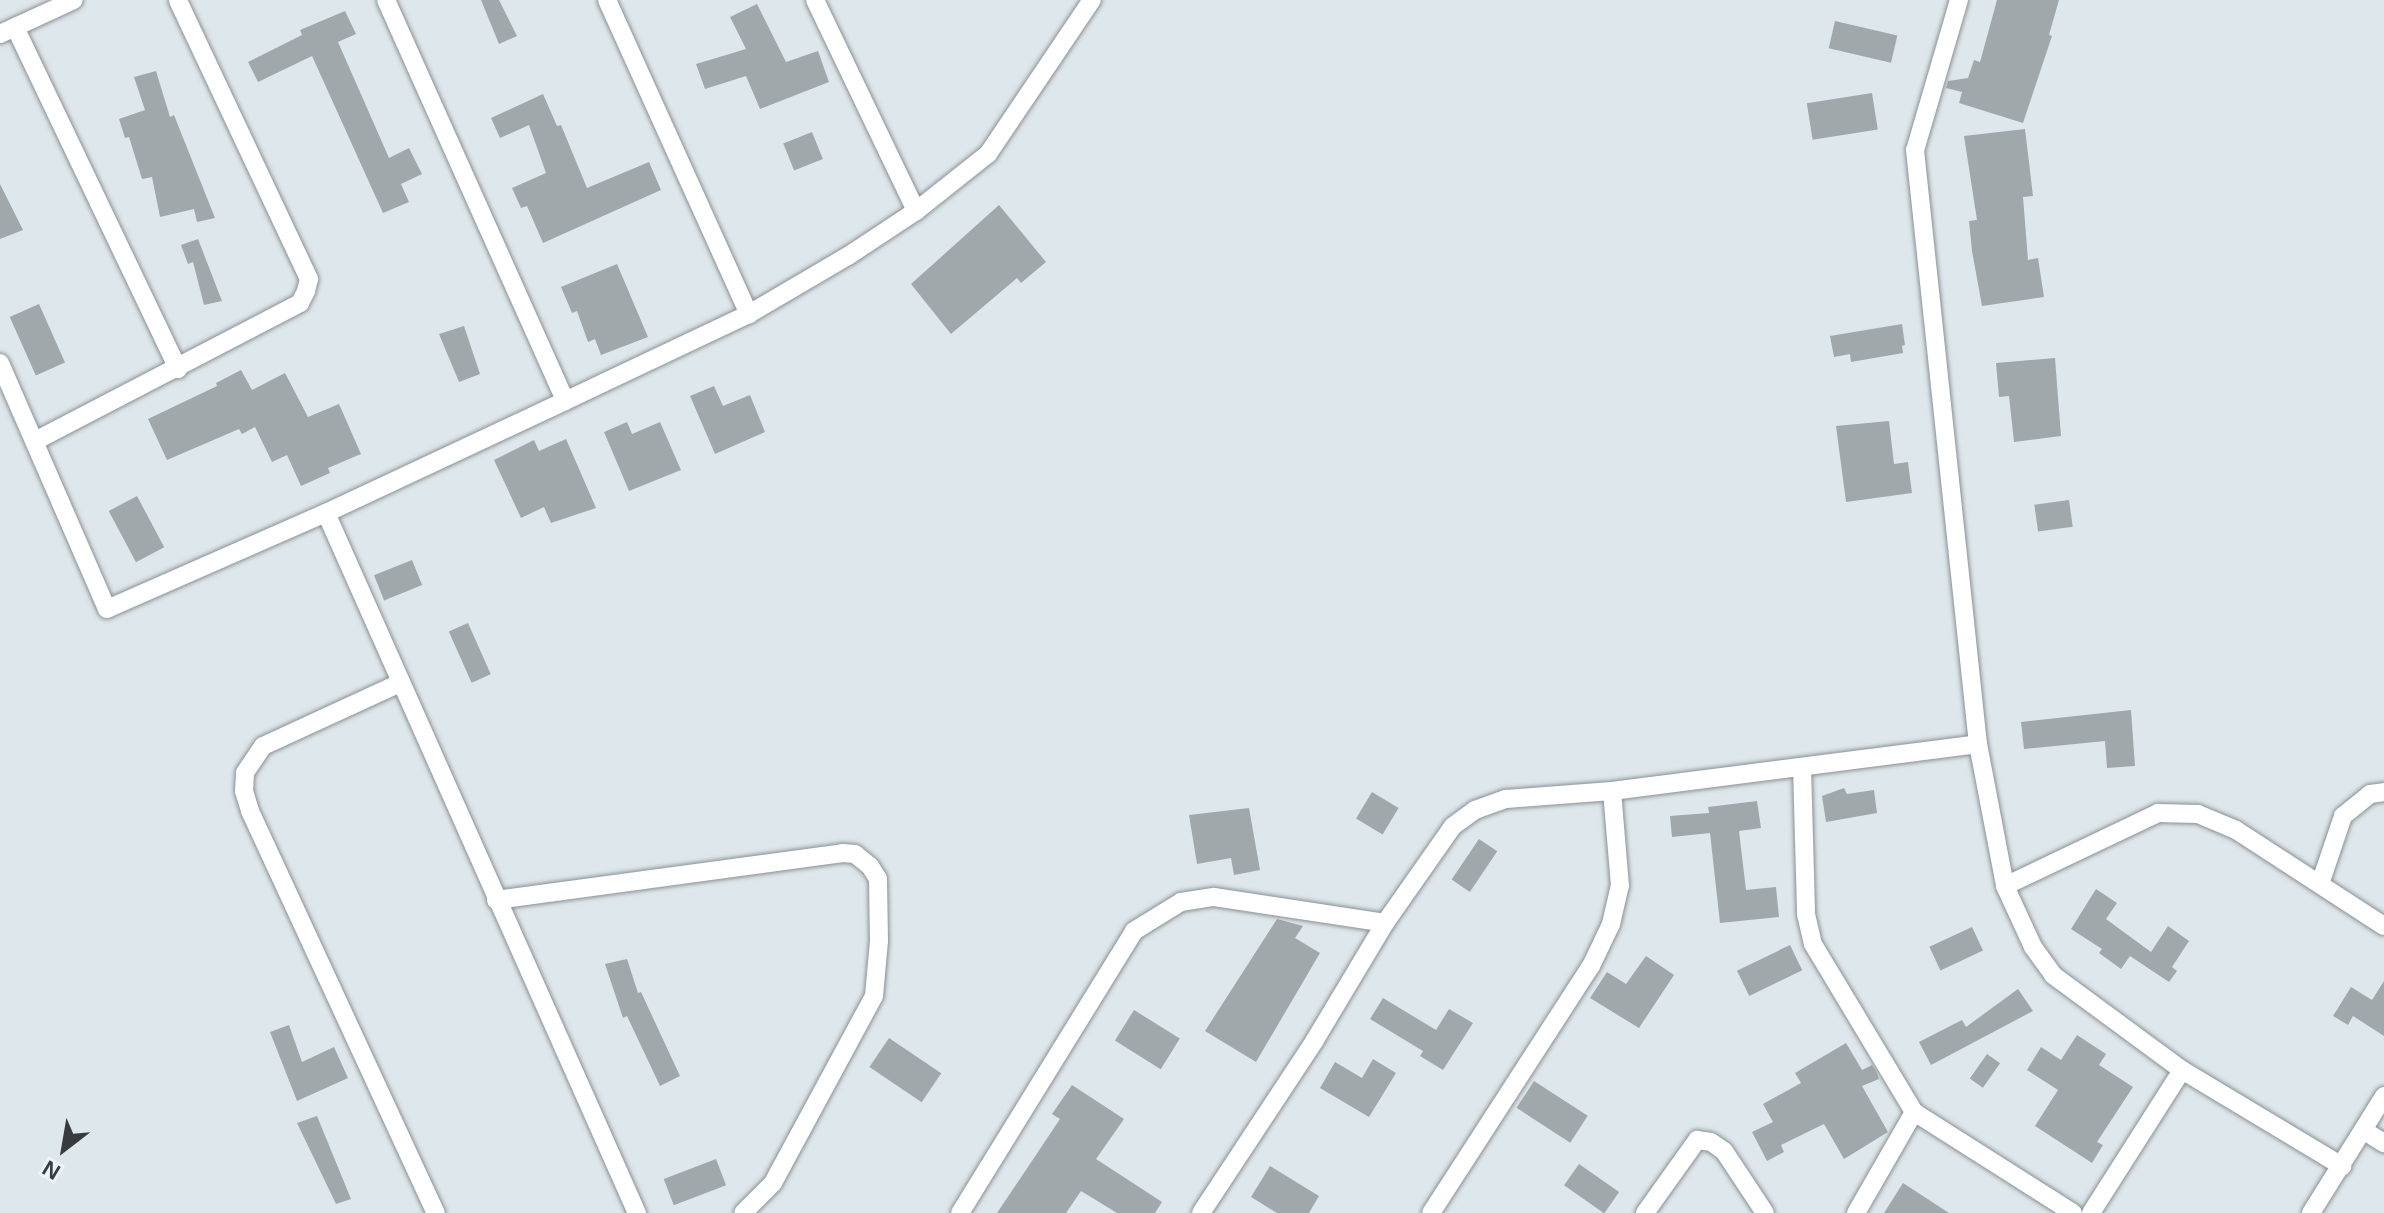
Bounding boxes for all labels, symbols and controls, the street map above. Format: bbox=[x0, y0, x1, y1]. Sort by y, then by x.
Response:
north arrow bbox=[24, 1109, 104, 1189]
text: N bbox=[38, 1155, 65, 1185]

